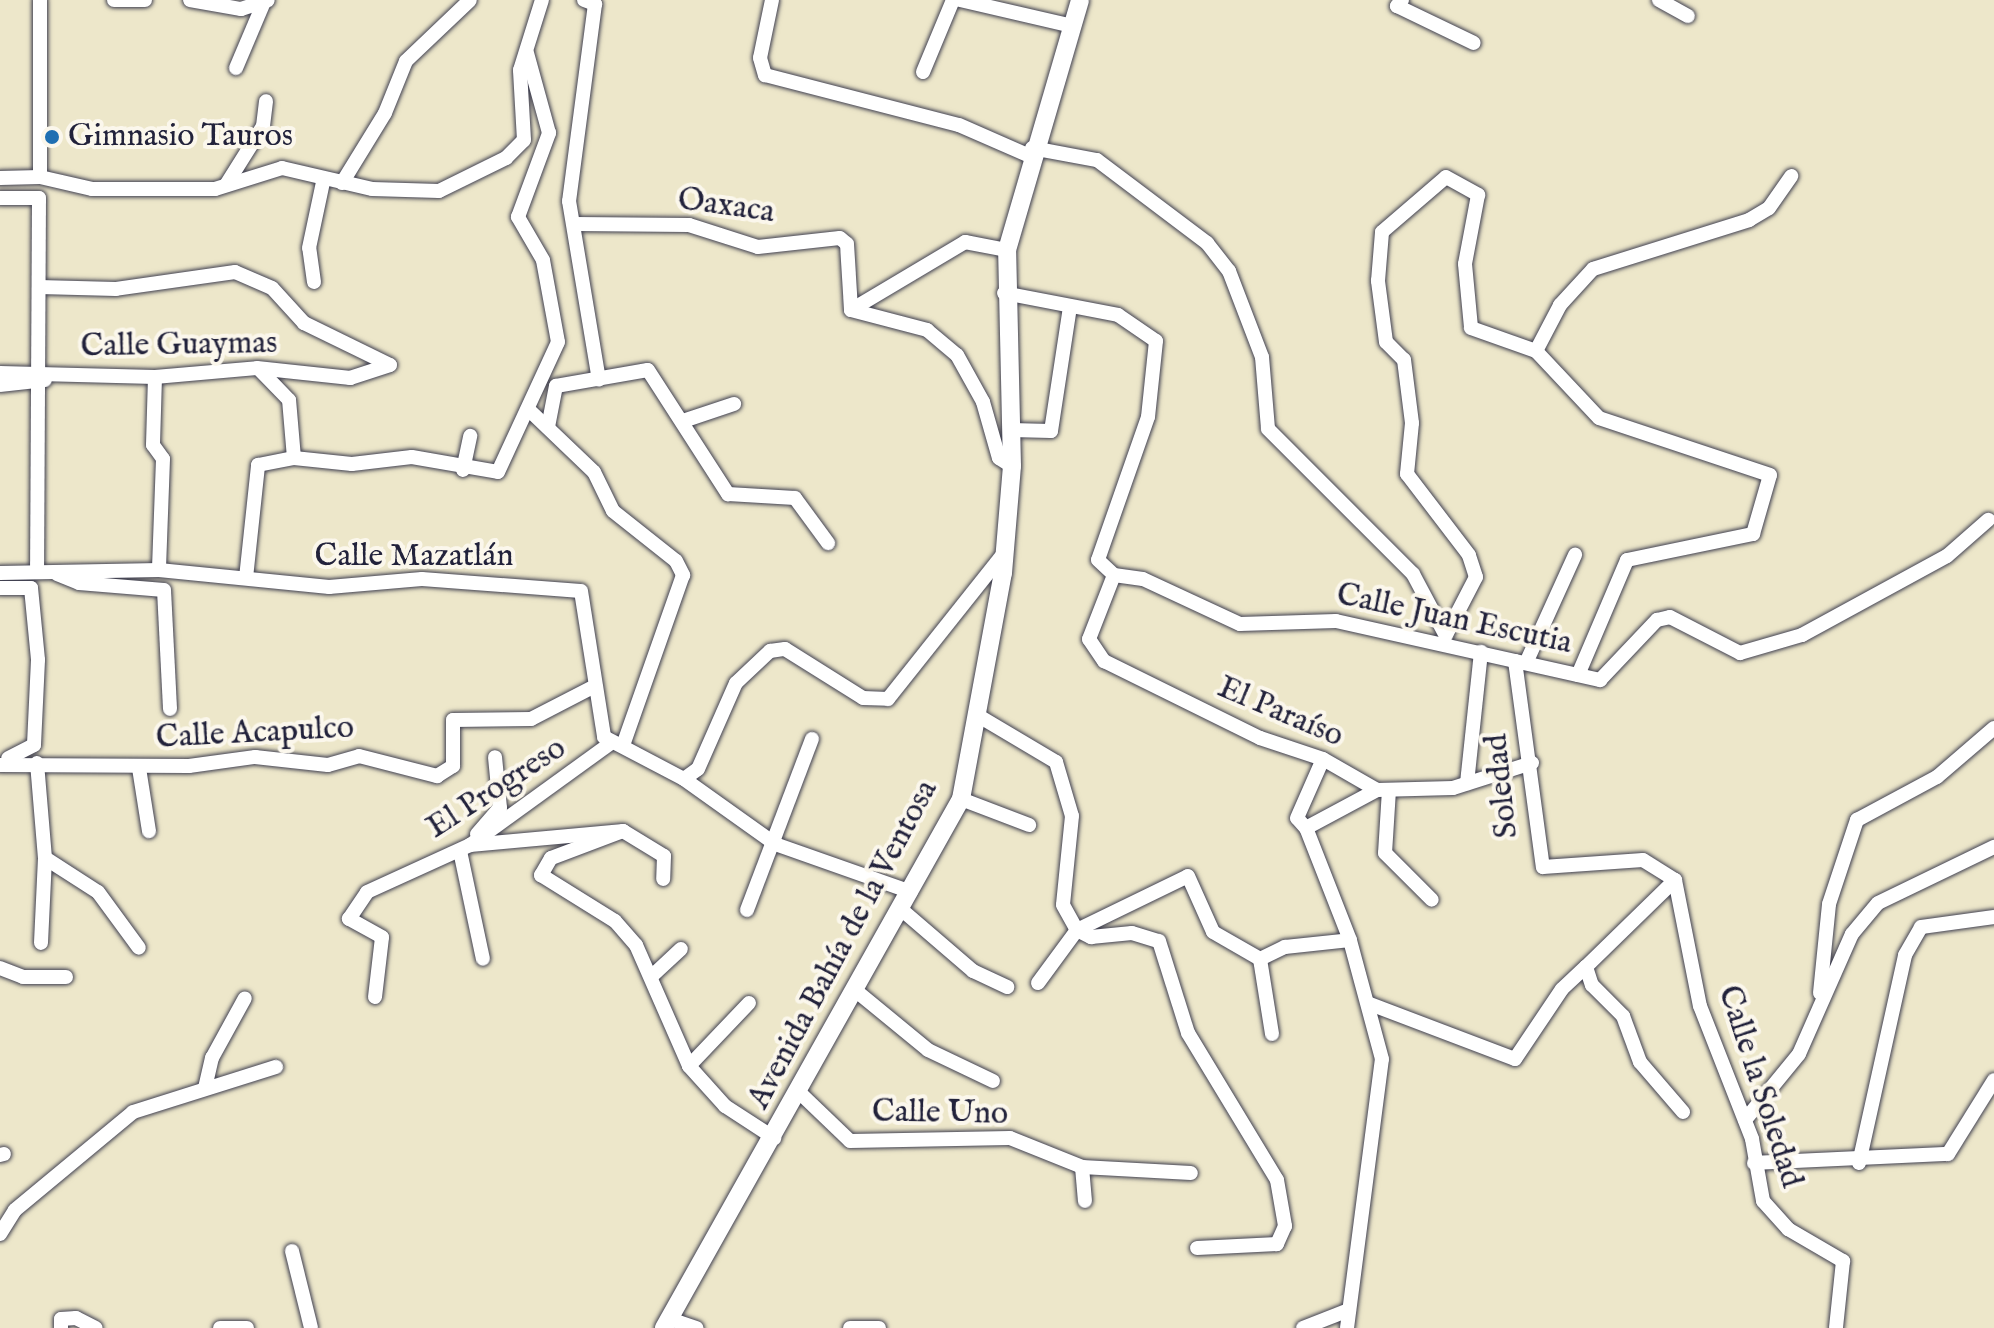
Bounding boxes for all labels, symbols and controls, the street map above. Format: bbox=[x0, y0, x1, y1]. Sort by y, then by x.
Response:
place label: Gimnasio Tauros bbox=[68, 118, 293, 156]
marker: Gimnasio Tauros bbox=[43, 128, 61, 146]
street label: Oaxaca bbox=[675, 181, 777, 233]
street label: Calle Guaymas bbox=[80, 325, 278, 367]
street label: Calle Mazatlán bbox=[315, 538, 513, 576]
street label: Calle Juan Escutia bbox=[1333, 576, 1575, 664]
street label: El Paraíso bbox=[1211, 669, 1349, 757]
street label: Calle Acapulco bbox=[155, 710, 355, 758]
street label: El Progreso bbox=[420, 730, 574, 848]
street label: Soledad bbox=[1478, 732, 1528, 840]
street label: Avenida Bahía de la Ventosa bbox=[741, 774, 947, 1116]
street label: Calle la Soledad bbox=[1708, 981, 1810, 1193]
street label: Calle Uno bbox=[872, 1094, 1008, 1134]

